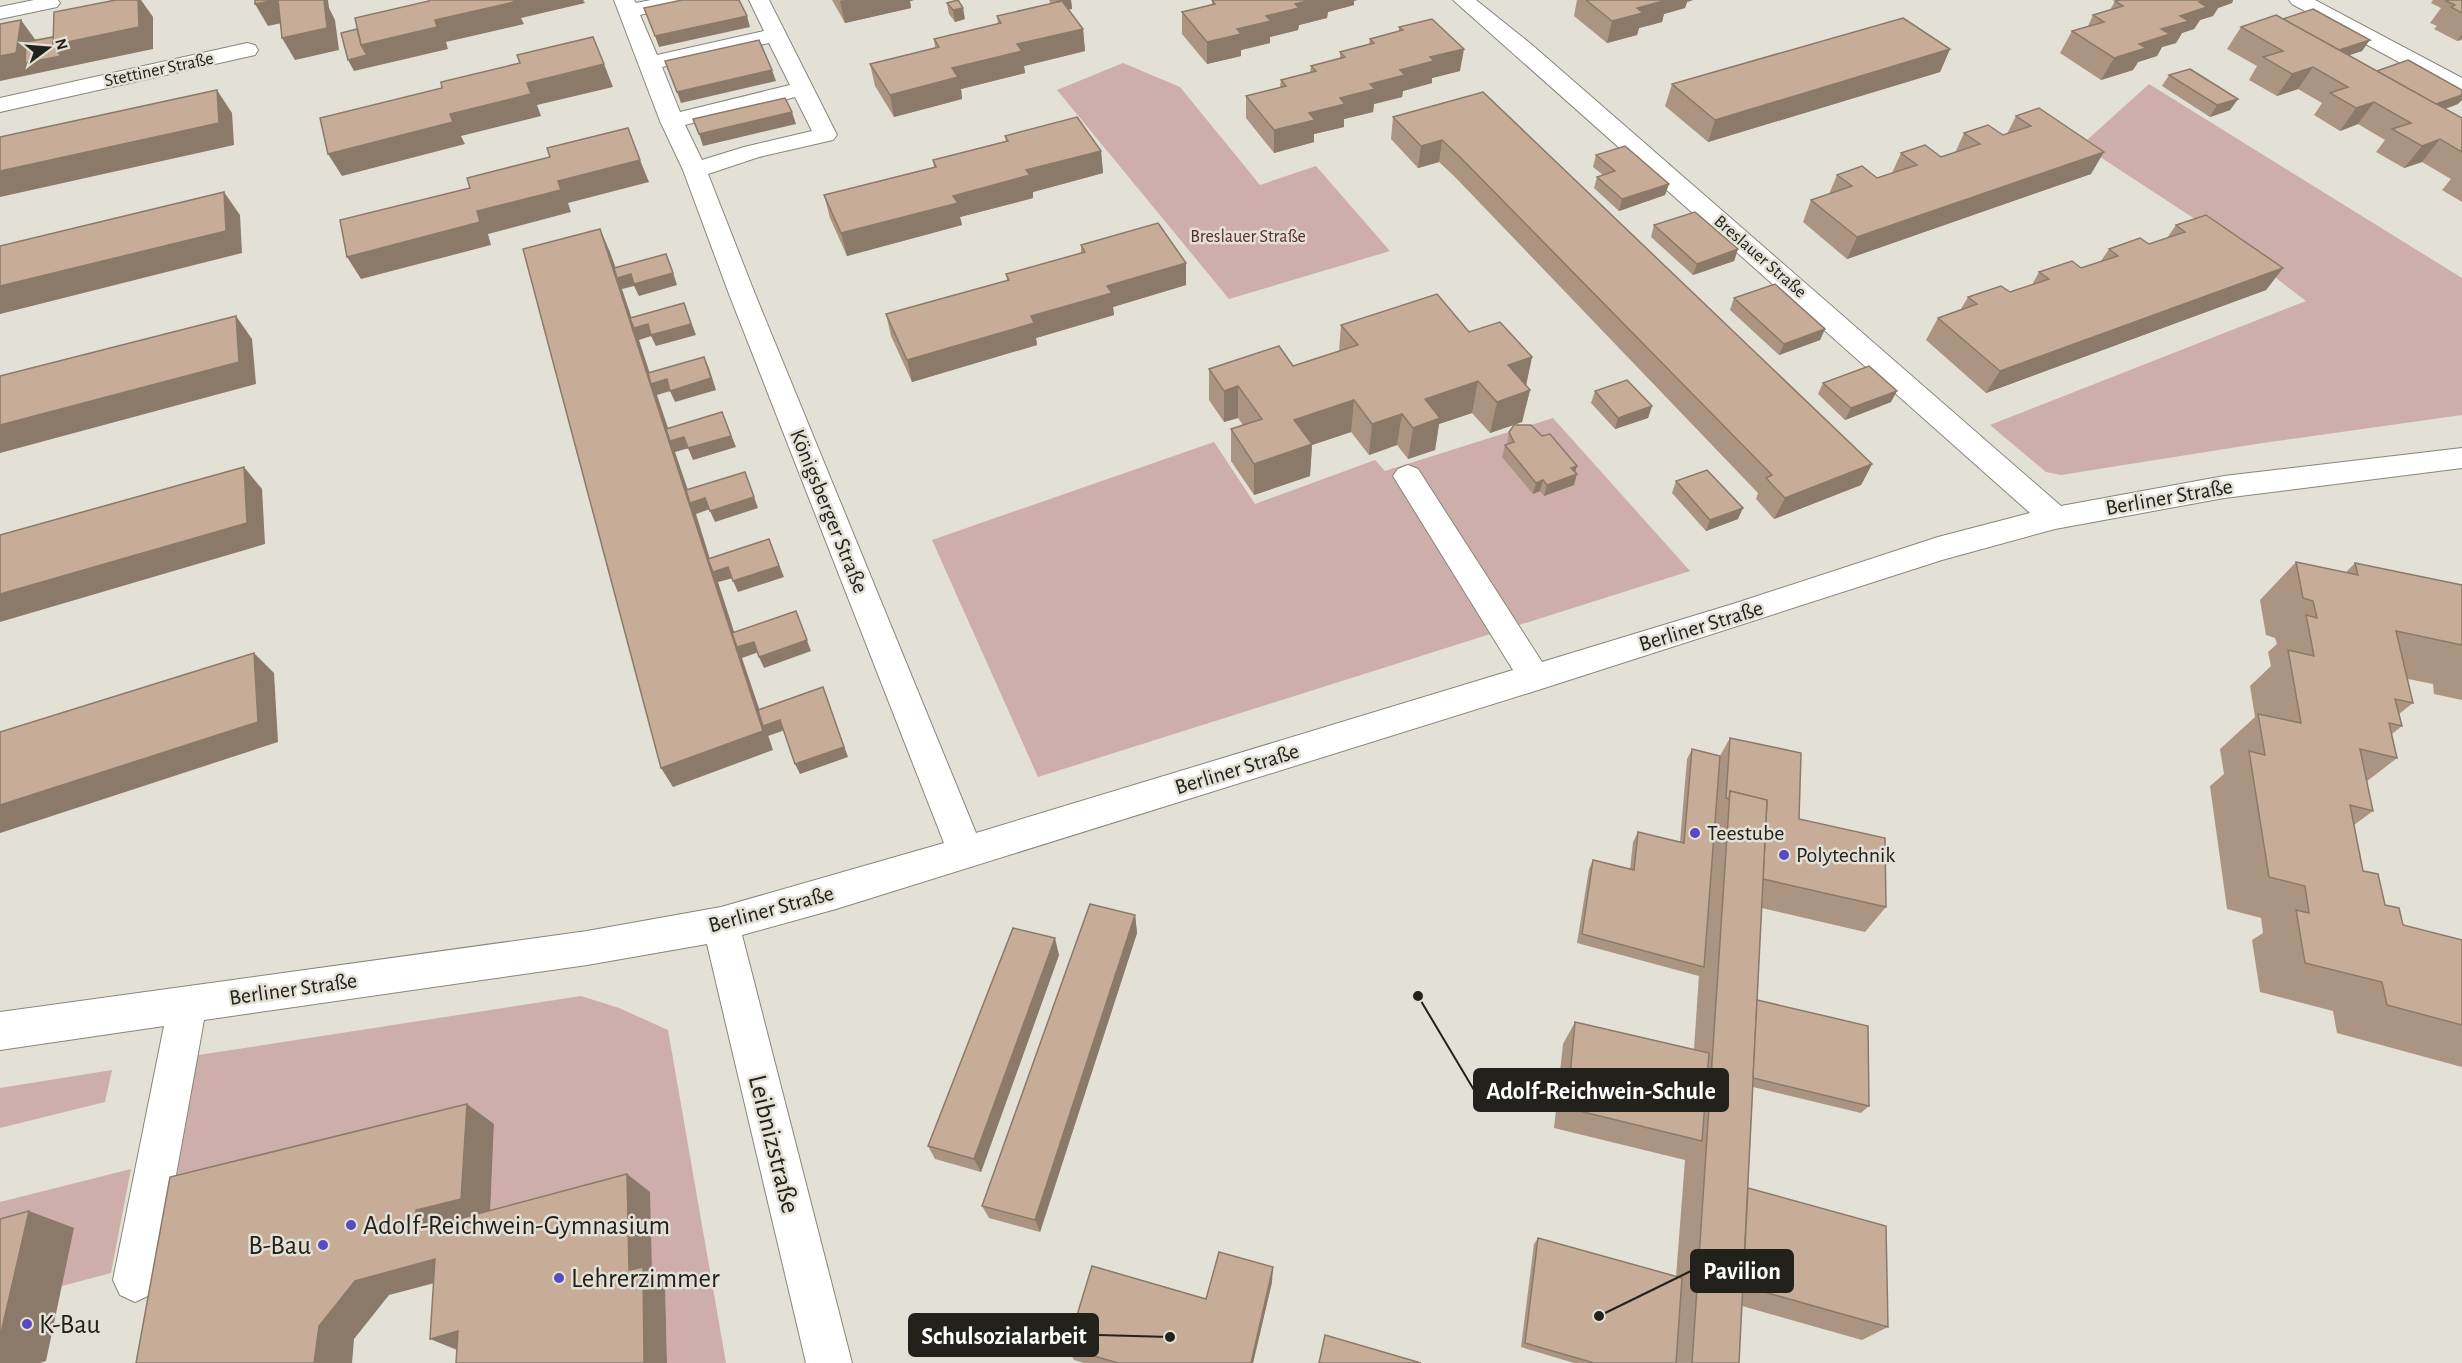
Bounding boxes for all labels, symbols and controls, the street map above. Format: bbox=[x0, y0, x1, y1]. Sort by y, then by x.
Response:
north arrow bbox=[18, 18, 78, 78]
text: N bbox=[52, 37, 71, 52]
street label: Stettiner Straße bbox=[103, 50, 215, 90]
street label: Breslauer Straße bbox=[1710, 212, 1810, 302]
park label: Breslauer Straße bbox=[1190, 228, 1306, 246]
street label: Königsberger Straße bbox=[786, 426, 872, 596]
street label: Berliner Straße bbox=[2104, 475, 2234, 519]
street label: Berliner Straße bbox=[1636, 597, 1766, 655]
street label: Berliner Straße bbox=[1172, 740, 1302, 798]
place label: Teestube bbox=[1707, 822, 1784, 844]
marker: Teestube bbox=[1688, 826, 1702, 840]
place label: Polytechnik bbox=[1796, 844, 1895, 866]
marker: Polytechnik bbox=[1777, 848, 1791, 862]
street label: Berliner Straße bbox=[706, 882, 836, 936]
street label: Berliner Straße bbox=[228, 969, 358, 1009]
callout: Adolf-Reichwein-Schule bbox=[1474, 1069, 1728, 1111]
street label: Leibnizstraße bbox=[744, 1072, 804, 1216]
text: Adolf-Reichwein-Schule bbox=[1486, 1080, 1716, 1104]
place label: Adolf-Reichwein-Gymnasium bbox=[363, 1212, 670, 1240]
marker: Adolf-Reichwein-Gymnasium bbox=[344, 1218, 358, 1232]
place label: B-Bau bbox=[248, 1232, 311, 1259]
marker: B-Bau bbox=[316, 1238, 330, 1252]
callout: Pavilion bbox=[1691, 1250, 1793, 1292]
text: Pavilion bbox=[1703, 1260, 1781, 1284]
place label: Lehrerzimmer bbox=[571, 1265, 720, 1292]
marker: Lehrerzimmer bbox=[552, 1271, 566, 1285]
place label: K-Bau bbox=[39, 1311, 101, 1338]
callout: Schulsozialarbeit bbox=[909, 1314, 1098, 1356]
marker: K-Bau bbox=[20, 1317, 34, 1331]
text: Schulsozialarbeit bbox=[921, 1325, 1087, 1349]

